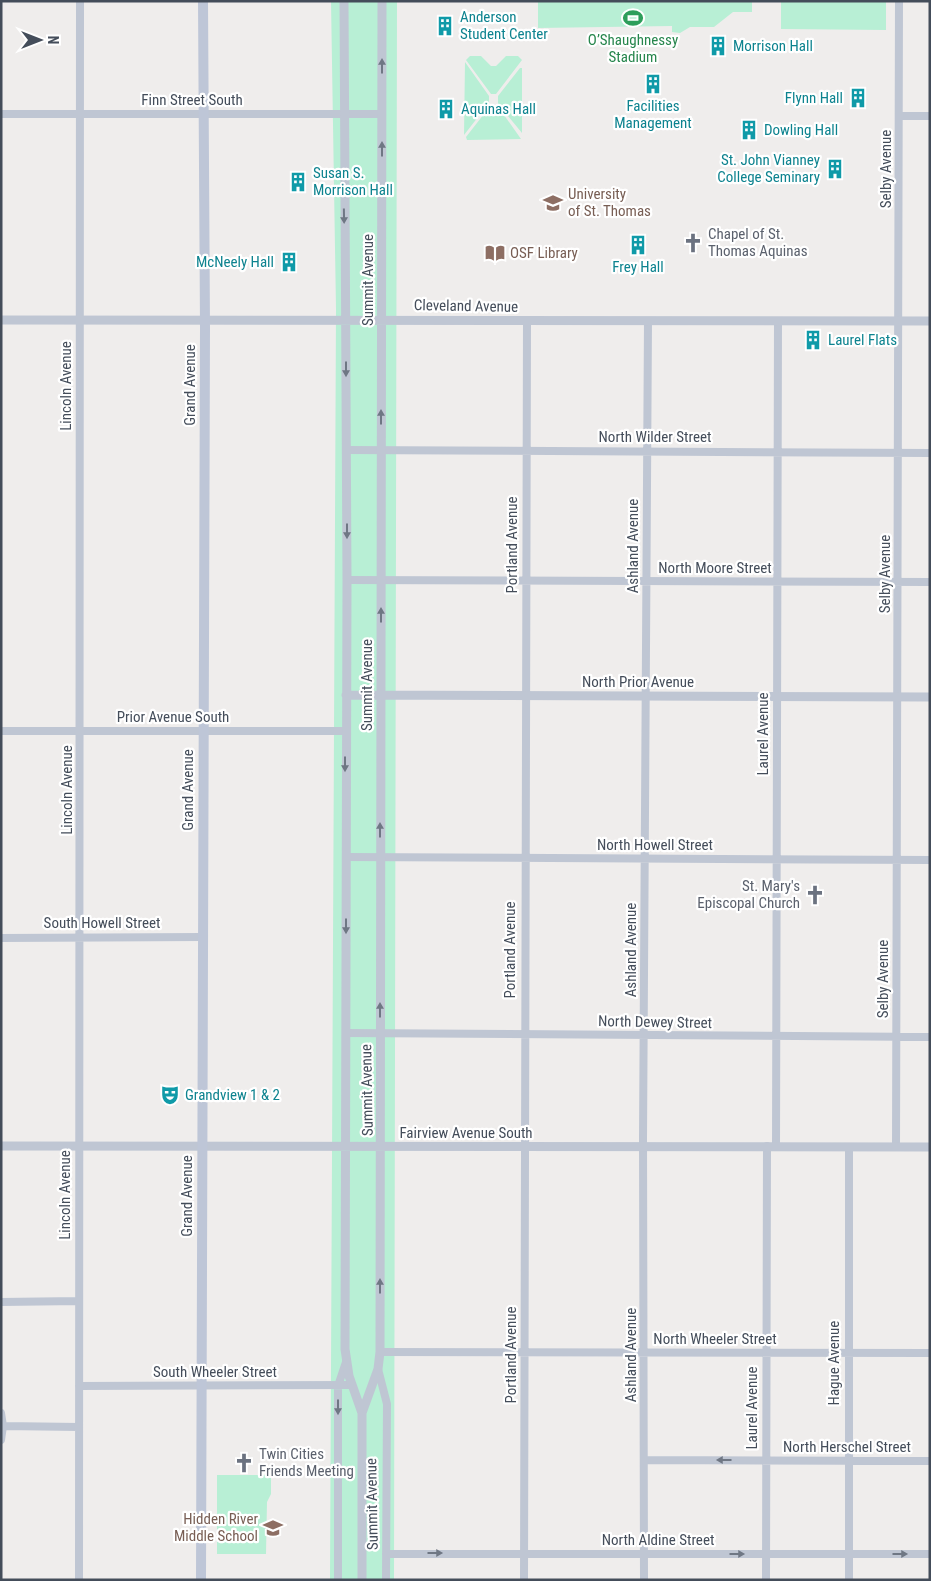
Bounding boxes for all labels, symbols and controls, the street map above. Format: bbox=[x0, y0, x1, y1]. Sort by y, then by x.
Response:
sports icon: O’Shaughnessy Stadium bbox=[622, 7, 644, 29]
place label: Anderson Student Center bbox=[460, 8, 548, 43]
north arrow bbox=[15, 15, 65, 65]
building icon: Anderson Student Center bbox=[434, 15, 456, 37]
place label: O’Shaughnessy Stadium bbox=[588, 31, 678, 66]
building icon: Morrison Hall bbox=[707, 35, 729, 57]
text: N bbox=[45, 36, 61, 44]
place label: Morrison Hall bbox=[733, 37, 813, 55]
one-way arrow bbox=[378, 57, 386, 73]
building icon: Facilities Management bbox=[642, 73, 664, 95]
building icon: Flynn Hall bbox=[847, 87, 869, 109]
place label: Flynn Hall bbox=[785, 89, 843, 107]
street label: Finn Street South bbox=[141, 91, 243, 109]
place label: Facilities Management bbox=[614, 97, 692, 132]
building icon: Aquinas Hall bbox=[435, 98, 457, 120]
place label: Aquinas Hall bbox=[461, 100, 536, 118]
building icon: Dowling Hall bbox=[738, 119, 760, 141]
place label: Dowling Hall bbox=[764, 121, 838, 139]
street label: Selby Avenue bbox=[877, 130, 895, 208]
one-way arrow bbox=[378, 141, 386, 157]
place label: St. John Vianney College Seminary bbox=[717, 151, 820, 186]
building icon: St. John Vianney College Seminary bbox=[824, 158, 846, 180]
place label: Susan S. Morrison Hall bbox=[313, 164, 393, 199]
building icon: Susan S. Morrison Hall bbox=[287, 171, 309, 193]
place label: University of St. Thomas bbox=[568, 185, 651, 220]
school or university icon: University of St. Thomas bbox=[542, 192, 564, 214]
one-way arrow bbox=[340, 208, 348, 224]
place label: Chapel of St. Thomas Aquinas bbox=[708, 225, 808, 260]
church icon: Chapel of St. Thomas Aquinas bbox=[682, 232, 704, 254]
street label: Summit Avenue bbox=[359, 234, 377, 326]
building icon: Frey Hall bbox=[627, 234, 649, 256]
library icon: OSF Library bbox=[484, 242, 506, 264]
place label: OSF Library bbox=[510, 244, 578, 262]
building icon: McNeely Hall bbox=[278, 251, 300, 273]
place label: McNeely Hall bbox=[196, 253, 274, 271]
place label: Frey Hall bbox=[612, 258, 664, 276]
street label: Cleveland Avenue bbox=[414, 296, 518, 316]
building icon: Laurel Flats bbox=[802, 329, 824, 351]
place label: Laurel Flats bbox=[828, 331, 897, 349]
street label: Lincoln Avenue bbox=[57, 341, 75, 431]
street label: Grand Avenue bbox=[181, 344, 199, 426]
one-way arrow bbox=[342, 361, 350, 377]
one-way arrow bbox=[377, 409, 385, 425]
street label: North Wilder Street bbox=[599, 428, 711, 446]
street label: Portland Avenue bbox=[503, 496, 521, 594]
street label: Ashland Avenue bbox=[624, 499, 642, 593]
one-way arrow bbox=[343, 523, 351, 539]
street label: Selby Avenue bbox=[876, 535, 894, 613]
street label: North Moore Street bbox=[658, 559, 772, 577]
one-way arrow bbox=[377, 607, 385, 623]
street label: Summit Avenue bbox=[358, 639, 376, 731]
street label: North Prior Avenue bbox=[582, 673, 694, 691]
street label: Laurel Avenue bbox=[754, 692, 772, 776]
street label: Prior Avenue South bbox=[117, 708, 229, 726]
street label: Lincoln Avenue bbox=[58, 745, 76, 835]
street label: Grand Avenue bbox=[179, 749, 197, 831]
one-way arrow bbox=[341, 756, 349, 772]
one-way arrow bbox=[376, 822, 384, 838]
street label: North Howell Street bbox=[597, 836, 713, 854]
place label: St. Mary's Episcopal Church bbox=[697, 877, 800, 912]
church icon: St. Mary's Episcopal Church bbox=[804, 884, 826, 906]
street label: Portland Avenue bbox=[501, 901, 519, 999]
street label: Ashland Avenue bbox=[622, 903, 640, 997]
street label: South Howell Street bbox=[44, 914, 160, 932]
one-way arrow bbox=[342, 918, 350, 934]
street label: Selby Avenue bbox=[874, 940, 892, 1018]
one-way arrow bbox=[376, 1002, 384, 1018]
street label: North Dewey Street bbox=[598, 1012, 712, 1032]
street label: Summit Avenue bbox=[357, 1044, 377, 1136]
theatre icon: Grandview 1 & 2 bbox=[159, 1084, 181, 1106]
place label: Grandview 1 & 2 bbox=[185, 1086, 280, 1104]
street label: Fairview Avenue South bbox=[399, 1124, 533, 1142]
street label: Lincoln Avenue bbox=[56, 1150, 74, 1240]
street label: Grand Avenue bbox=[178, 1155, 196, 1237]
one-way arrow bbox=[376, 1278, 384, 1294]
street label: Portland Avenue bbox=[502, 1306, 520, 1404]
street label: Ashland Avenue bbox=[622, 1308, 640, 1402]
street label: Hague Avenue bbox=[825, 1321, 843, 1405]
street label: North Wheeler Street bbox=[653, 1330, 777, 1348]
street label: South Wheeler Street bbox=[153, 1363, 277, 1381]
street label: Laurel Avenue bbox=[743, 1366, 761, 1450]
one-way arrow bbox=[334, 1400, 342, 1416]
street label: North Herschel Street bbox=[783, 1438, 911, 1456]
place label: Twin Cities Friends Meeting bbox=[259, 1445, 354, 1480]
church icon: Twin Cities Friends Meeting bbox=[233, 1452, 255, 1474]
one-way arrow bbox=[715, 1456, 731, 1464]
street label: Summit Avenue bbox=[362, 1458, 382, 1550]
place label: Hidden River Middle School bbox=[174, 1510, 258, 1545]
school or university icon: Hidden River Middle School bbox=[262, 1517, 284, 1539]
street label: North Aldine Street bbox=[602, 1531, 714, 1549]
one-way arrow bbox=[427, 1549, 443, 1557]
one-way arrow bbox=[730, 1550, 746, 1558]
one-way arrow bbox=[892, 1550, 908, 1558]

